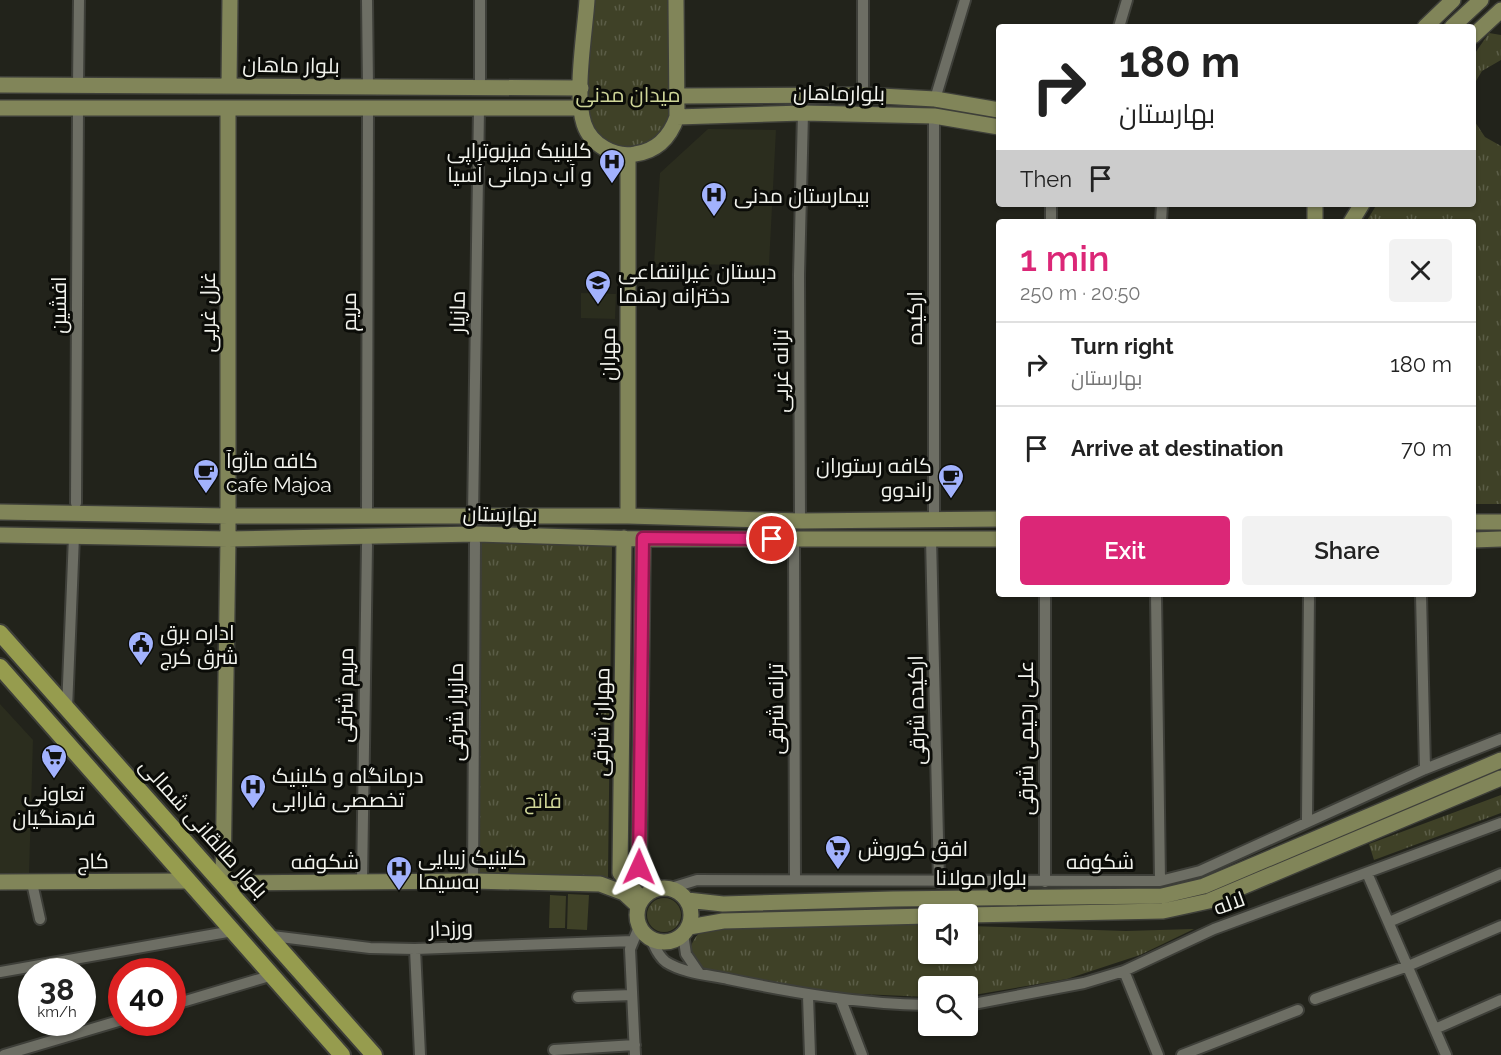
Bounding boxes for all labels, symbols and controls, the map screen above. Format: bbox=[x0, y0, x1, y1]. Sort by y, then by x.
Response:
text: 180 m bbox=[1119, 38, 1240, 87]
icon: right bbox=[1020, 48, 1098, 126]
street label: بلوار ماهان bbox=[242, 52, 340, 79]
street label: بلوارماهان bbox=[793, 80, 885, 107]
park label: میدان مدنی bbox=[576, 82, 680, 108]
text: بهارستان bbox=[1119, 98, 1215, 129]
place label: کلینیک فیزیوتراپی و آب درمانی آسیا bbox=[447, 138, 592, 188]
hospital icon: کلینیک فیزیوتراپی و آب درمانی آسیا bbox=[597, 147, 627, 185]
icon: arrive bbox=[1084, 162, 1117, 195]
text: Then bbox=[1020, 166, 1072, 192]
hospital icon: بیمارستان مدنی bbox=[699, 180, 729, 218]
place label: بیمارستان مدنی bbox=[734, 183, 870, 209]
text: 1 min bbox=[1020, 237, 1109, 279]
button: close bbox=[1389, 239, 1452, 302]
place label: دبستان غیرانتفاعی دخترانه رهنما bbox=[618, 259, 776, 308]
school or university icon: دبستان غیرانتفاعی دخترانه رهنما bbox=[583, 268, 613, 306]
street label: غزل غربی bbox=[195, 272, 221, 352]
street label: افشین bbox=[46, 276, 72, 334]
text: 250 m · 20:50 bbox=[1020, 281, 1141, 305]
street label: مازیار bbox=[444, 291, 470, 334]
street label: ارکیده bbox=[902, 291, 927, 345]
street label: مریم bbox=[336, 292, 363, 332]
street label: مهران bbox=[595, 327, 621, 381]
street label: ترانه غربی bbox=[768, 329, 794, 413]
text: Turn right bbox=[1071, 333, 1174, 359]
icon: right bbox=[1020, 348, 1053, 381]
text: 180 m bbox=[1390, 351, 1452, 377]
text: بهارستان bbox=[1071, 366, 1142, 390]
icon: arrive bbox=[1020, 432, 1053, 465]
text: Arrive at destination bbox=[1071, 435, 1284, 461]
text: 70 m bbox=[1401, 435, 1452, 461]
place label: کافه ماژوآ cafe Majoa bbox=[226, 448, 332, 497]
place label: کافه رستوران راندوو bbox=[816, 453, 932, 502]
cafe icon: کافه ماژوآ cafe Majoa bbox=[191, 457, 221, 495]
cafe icon: کافه رستوران راندوو bbox=[936, 462, 966, 500]
street label: بهارستان bbox=[462, 501, 538, 528]
pin bbox=[746, 513, 797, 564]
button: Exit bbox=[1020, 516, 1230, 585]
button: Share bbox=[1242, 516, 1452, 585]
icon: arrive bbox=[755, 522, 788, 555]
place label: اداره برق شرق کرج bbox=[160, 620, 238, 671]
public building icon: اداره برق شرق کرج bbox=[126, 629, 156, 667]
street label: مریم شرقی bbox=[332, 647, 360, 743]
street label: ارکیده شرقی bbox=[903, 655, 930, 765]
street label: علی رحیمی شرقی bbox=[1013, 661, 1039, 815]
street label: مازیار شرقی bbox=[443, 663, 469, 761]
street label: ترانه شرقی bbox=[763, 663, 789, 755]
street label: مهران شرقی bbox=[588, 667, 615, 777]
supermarket icon: تعاونی فرهنگیان bbox=[39, 742, 69, 780]
street label: بلوار طالقانی شمالی bbox=[134, 753, 273, 904]
place label: درمانگاه و کلینیک تخصصی فارابی bbox=[272, 763, 424, 813]
hospital icon: درمانگاه و کلینیک تخصصی فارابی bbox=[238, 772, 268, 810]
place label: تعاونی فرهنگیان bbox=[12, 781, 96, 831]
park label: فاتح bbox=[524, 788, 562, 815]
supermarket icon: افق کوروش bbox=[823, 833, 853, 871]
position arrow bbox=[607, 835, 671, 899]
place label: افق کوروش bbox=[858, 836, 968, 862]
place label: کلینیک زیبایی به‌سیما bbox=[418, 845, 526, 894]
street label: کاج bbox=[77, 848, 109, 876]
street label: شکوفه bbox=[291, 849, 359, 874]
street label: شکوفه bbox=[1066, 849, 1134, 874]
hospital icon: کلینیک زیبایی به‌سیما bbox=[384, 854, 414, 892]
street label: بلوار مولانا bbox=[935, 865, 1027, 890]
street label: لاله bbox=[1210, 886, 1248, 920]
map controls bbox=[918, 904, 978, 1036]
button: sound bbox=[918, 904, 978, 964]
street label: ورزدار bbox=[428, 915, 473, 941]
speed limit sign: 40 bbox=[108, 958, 186, 1036]
text: 38 bbox=[40, 972, 74, 1007]
button: search bbox=[918, 976, 978, 1036]
text: km/h bbox=[37, 1003, 77, 1021]

